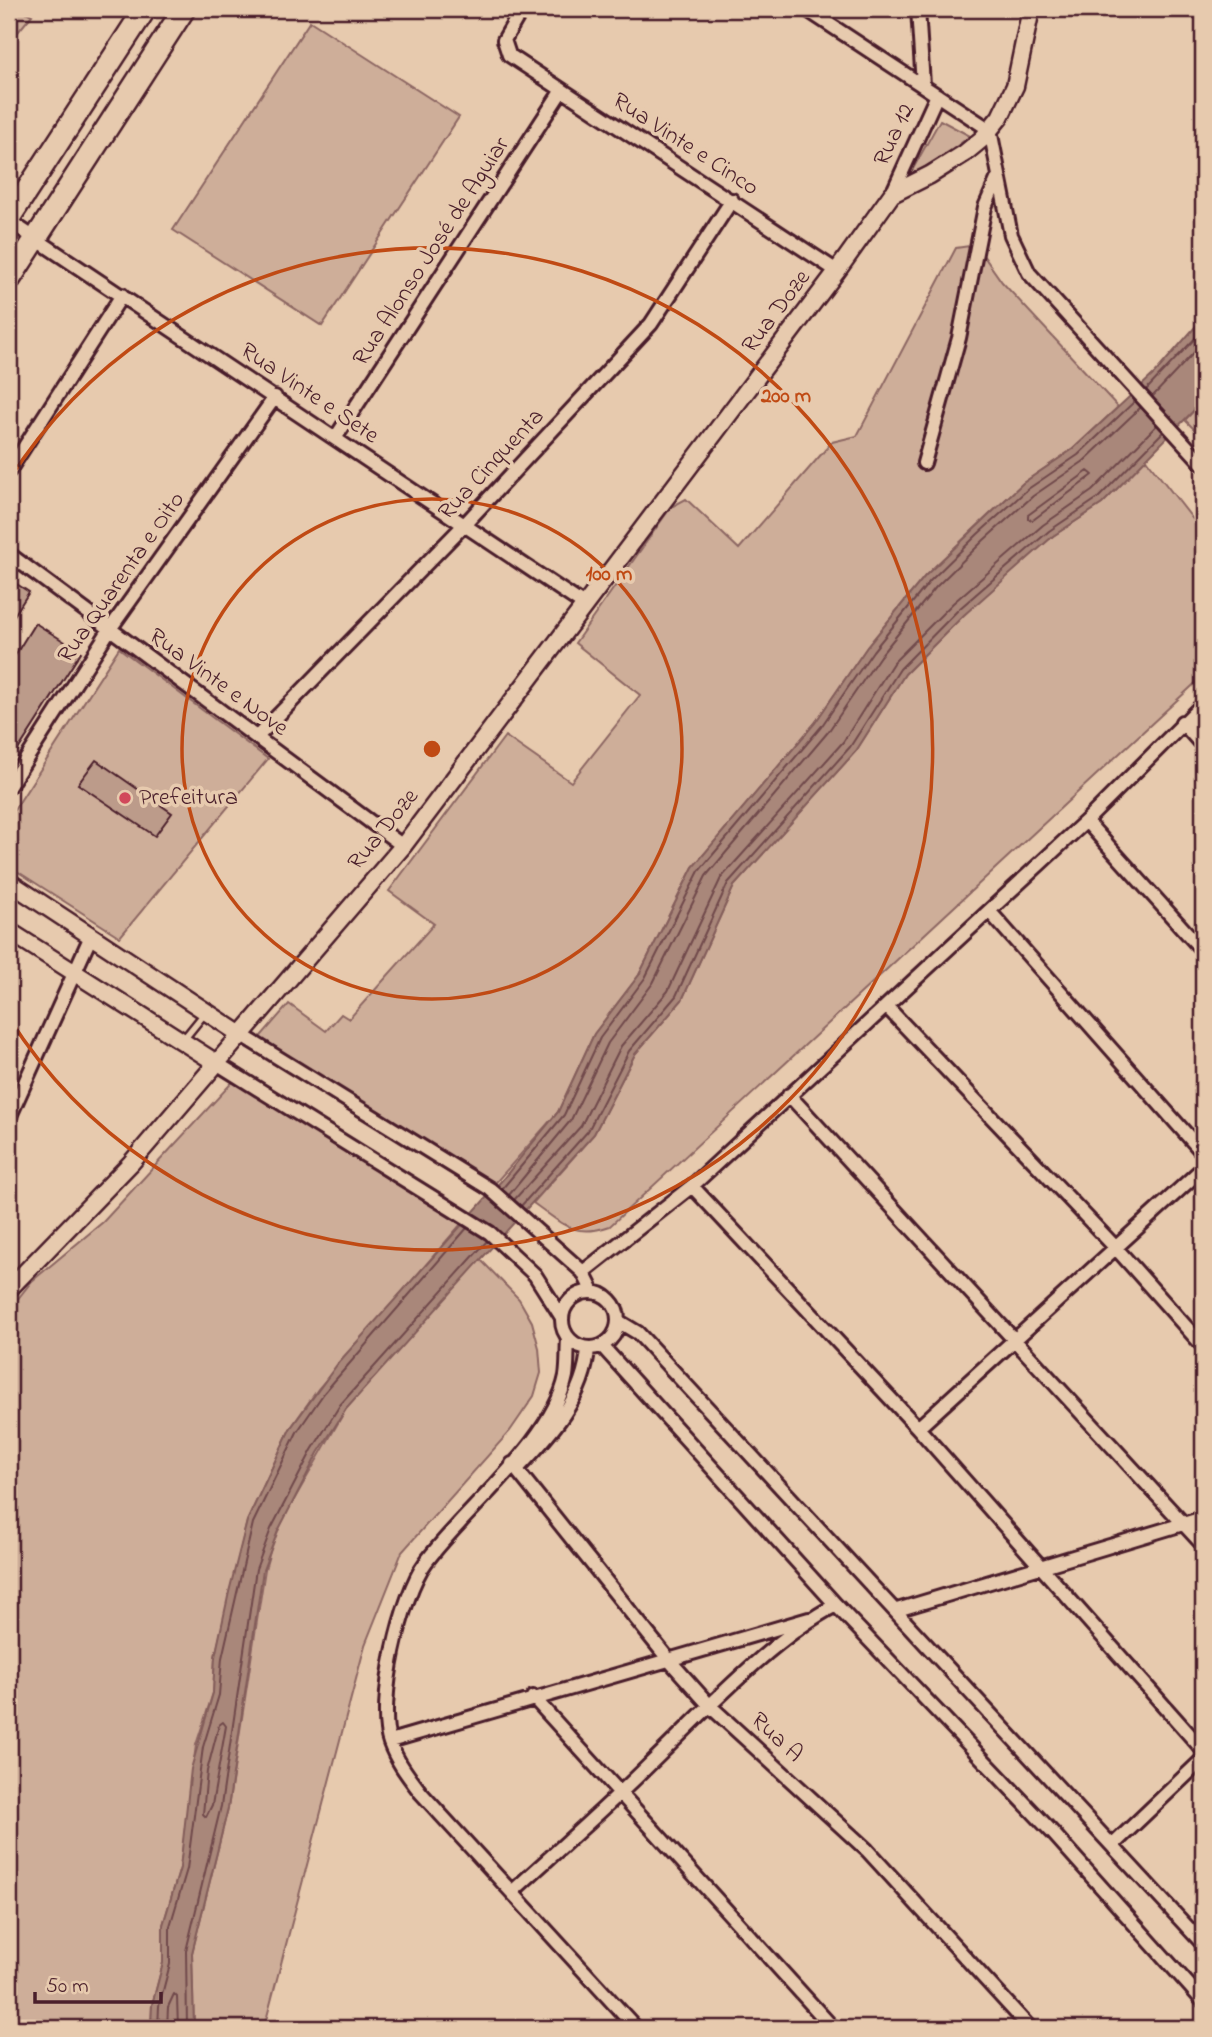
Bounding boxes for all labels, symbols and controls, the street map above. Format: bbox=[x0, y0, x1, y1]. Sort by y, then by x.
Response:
street label: Rua Vinte e Cinco bbox=[605, 84, 765, 206]
street label: Rua 12 bbox=[865, 98, 925, 172]
street label: Rua Alonso José de Aguiar bbox=[345, 130, 520, 374]
street label: Rua Doze bbox=[734, 263, 820, 361]
street label: Rua Vinte e Sete bbox=[232, 334, 386, 454]
text: 200 m bbox=[760, 382, 811, 412]
street label: Rua Cinquenta bbox=[431, 401, 553, 529]
street label: Rua Quarenta e Oito bbox=[50, 485, 194, 671]
text: 100 m bbox=[586, 560, 632, 590]
street label: Rua Vinte e Nove bbox=[141, 620, 295, 746]
centre of rings bbox=[420, 737, 444, 761]
place label: Prefeitura bbox=[139, 781, 238, 816]
street label: Rua Doze bbox=[340, 781, 428, 879]
marker: Prefeitura bbox=[117, 790, 133, 806]
street label: Rua A bbox=[742, 1705, 810, 1771]
scale bar bbox=[35, 1960, 161, 2004]
text: 50 m bbox=[46, 1972, 89, 2002]

